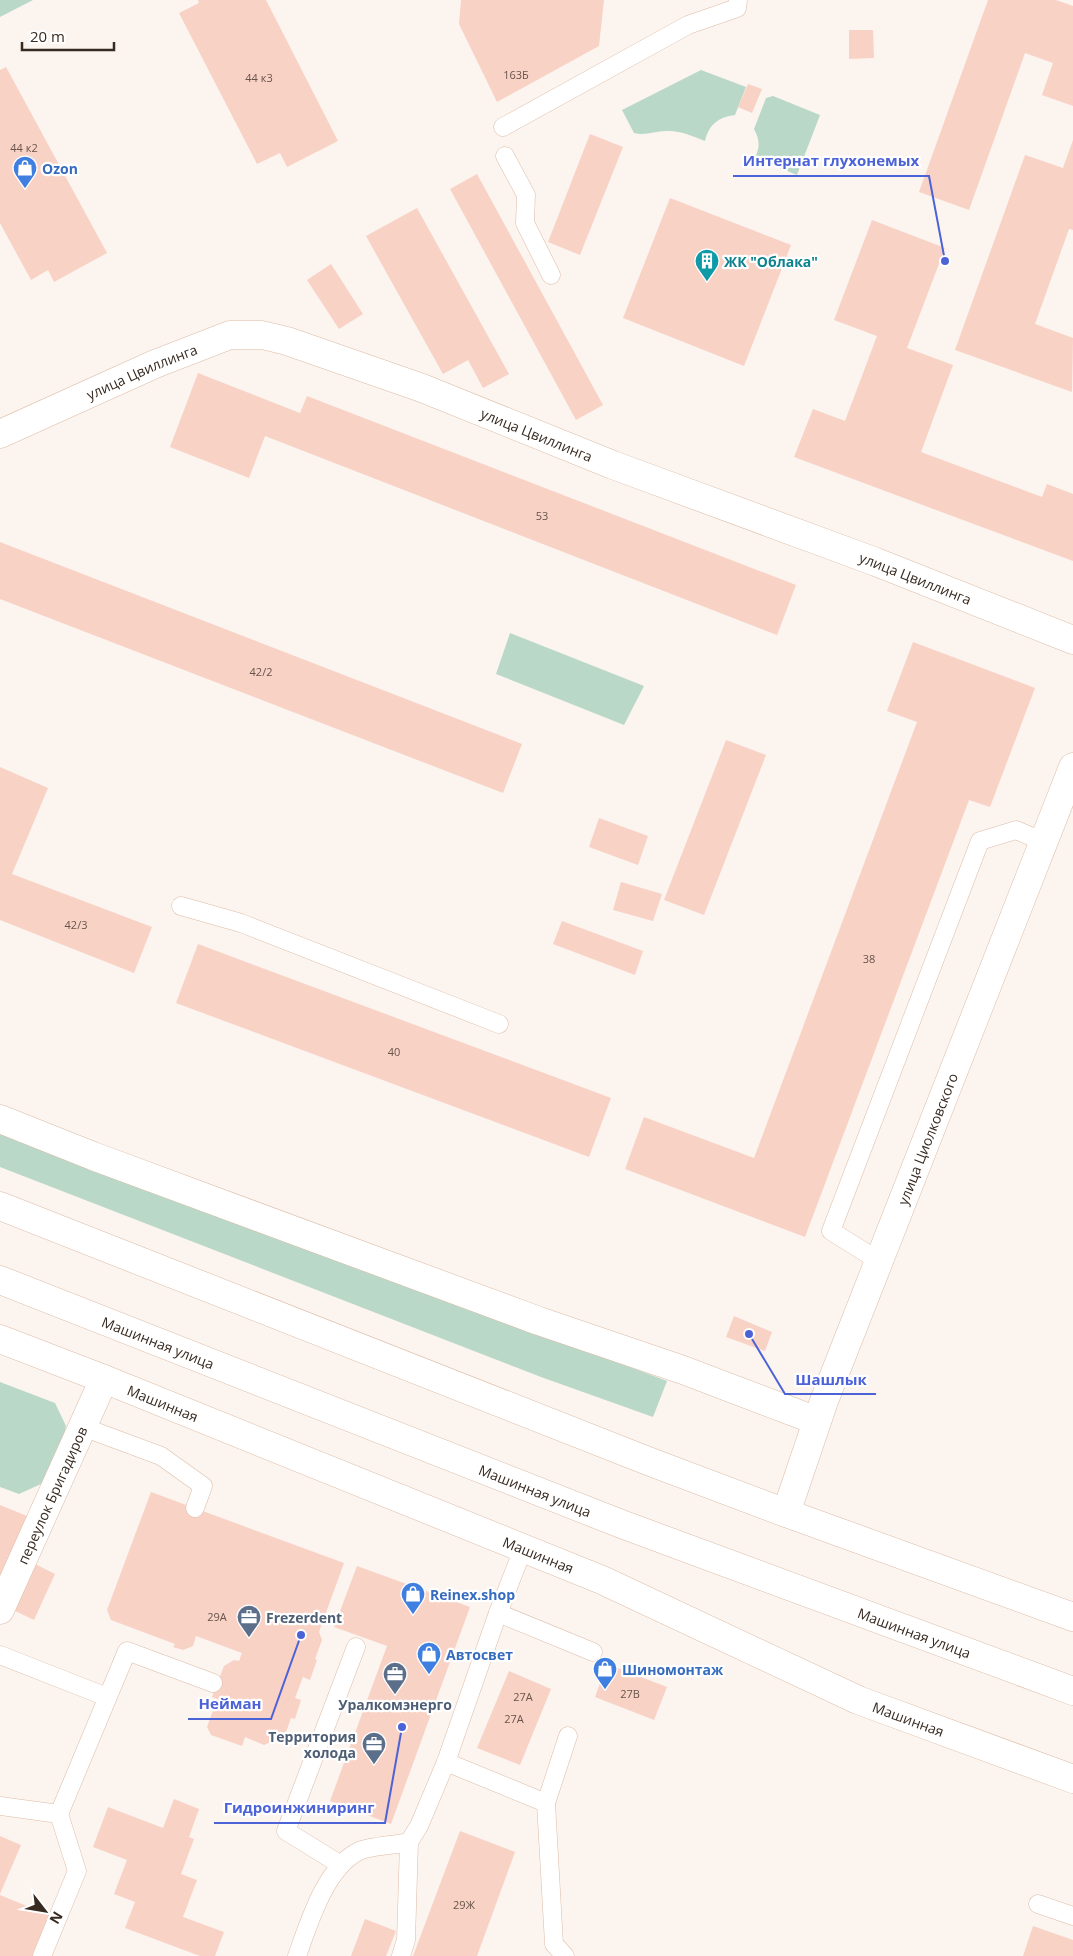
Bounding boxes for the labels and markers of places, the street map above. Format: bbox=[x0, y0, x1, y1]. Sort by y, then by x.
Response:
callout: Интернат глухонемых bbox=[733, 146, 929, 176]
shop icon: Ozon bbox=[12, 155, 38, 189]
place label: Ozon bbox=[42, 159, 78, 178]
building icon: ЖК "Облака" bbox=[694, 248, 720, 282]
place label: ЖК "Облака" bbox=[724, 252, 818, 271]
callout: Шашлык bbox=[785, 1364, 876, 1394]
shop icon: Reinex.shop bbox=[400, 1581, 426, 1615]
place label: Reinex.shop bbox=[430, 1585, 515, 1604]
office icon: Frezerdent bbox=[236, 1604, 262, 1638]
place label: Frezerdent bbox=[266, 1608, 342, 1627]
shop icon: Автосвет bbox=[416, 1641, 442, 1675]
place label: Автосвет bbox=[446, 1645, 513, 1664]
shop icon: Шиномонтаж bbox=[592, 1656, 618, 1690]
place label: Шиномонтаж bbox=[622, 1660, 724, 1679]
office icon: Уралкомэнерго bbox=[382, 1661, 408, 1695]
callout: Нейман bbox=[188, 1689, 271, 1719]
place label: Уралкомэнерго bbox=[338, 1695, 452, 1714]
place label: Территория холода bbox=[268, 1727, 356, 1762]
office icon: Территория холода bbox=[361, 1731, 387, 1765]
callout: Гидроинжиниринг bbox=[214, 1793, 385, 1823]

